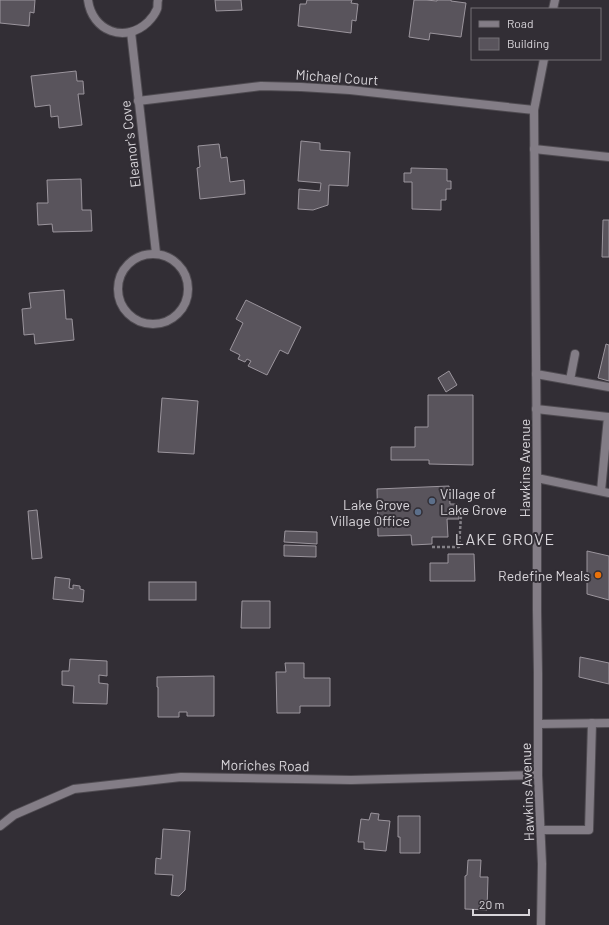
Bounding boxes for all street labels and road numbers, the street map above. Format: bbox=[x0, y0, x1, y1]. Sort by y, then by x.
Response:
street label: Michael Court bbox=[295, 66, 379, 88]
street label: Eleanor's Cove bbox=[116, 100, 144, 188]
street label: Hawkins Avenue bbox=[516, 419, 533, 517]
street label: Hawkins Avenue bbox=[517, 742, 537, 842]
street label: Moriches Road bbox=[220, 756, 310, 774]

